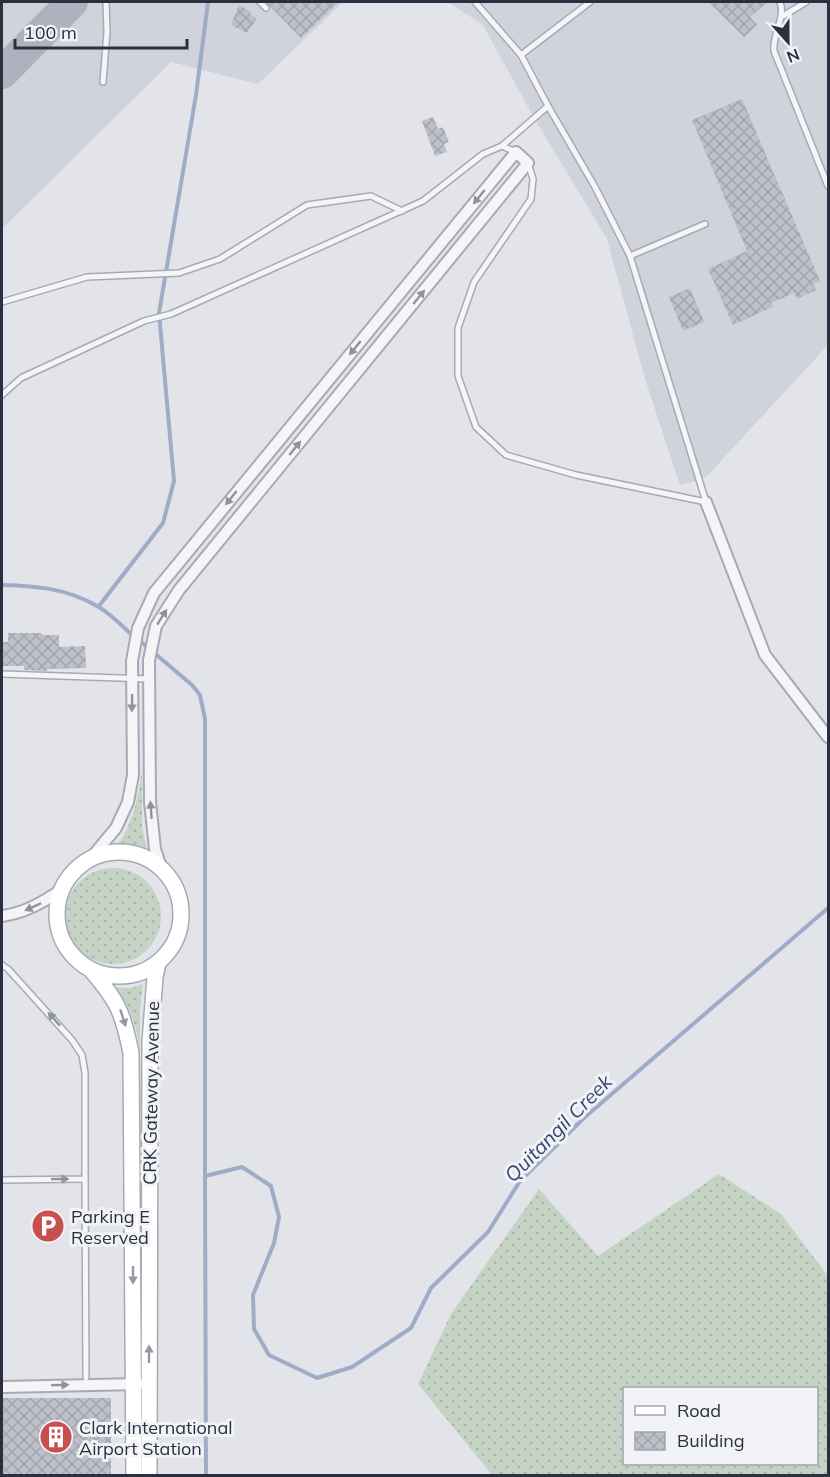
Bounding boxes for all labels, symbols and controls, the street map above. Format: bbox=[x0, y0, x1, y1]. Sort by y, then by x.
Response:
scale bar bbox=[15, 12, 188, 50]
north arrow bbox=[758, 12, 818, 72]
text: 100 m bbox=[24, 21, 77, 44]
text: N bbox=[784, 45, 803, 68]
one-way arrow bbox=[473, 189, 486, 205]
one-way arrow bbox=[412, 290, 425, 305]
one-way arrow bbox=[350, 340, 362, 355]
one-way arrow bbox=[289, 440, 302, 456]
one-way arrow bbox=[225, 490, 238, 506]
one-way arrow bbox=[156, 609, 167, 625]
one-way arrow bbox=[127, 694, 136, 713]
one-way arrow bbox=[146, 800, 156, 819]
one-way arrow bbox=[24, 902, 41, 911]
street label: CRK Gateway Avenue bbox=[138, 1001, 164, 1185]
one-way arrow bbox=[119, 1009, 128, 1027]
one-way arrow bbox=[48, 1012, 61, 1027]
water label: Quitangil Creek bbox=[499, 1068, 618, 1187]
one-way arrow bbox=[50, 1174, 69, 1184]
place label: Parking E Reserved bbox=[71, 1205, 150, 1249]
parking icon: Parking E Reserved bbox=[30, 1208, 66, 1244]
one-way arrow bbox=[128, 1266, 138, 1285]
one-way arrow bbox=[144, 1345, 154, 1364]
one-way arrow bbox=[50, 1380, 69, 1390]
legend bbox=[623, 1387, 818, 1465]
text: Road bbox=[677, 1399, 721, 1422]
place label: Clark International Airport Station bbox=[79, 1416, 233, 1460]
building icon: Clark International Airport Station bbox=[38, 1419, 74, 1455]
text: Building bbox=[677, 1429, 745, 1452]

